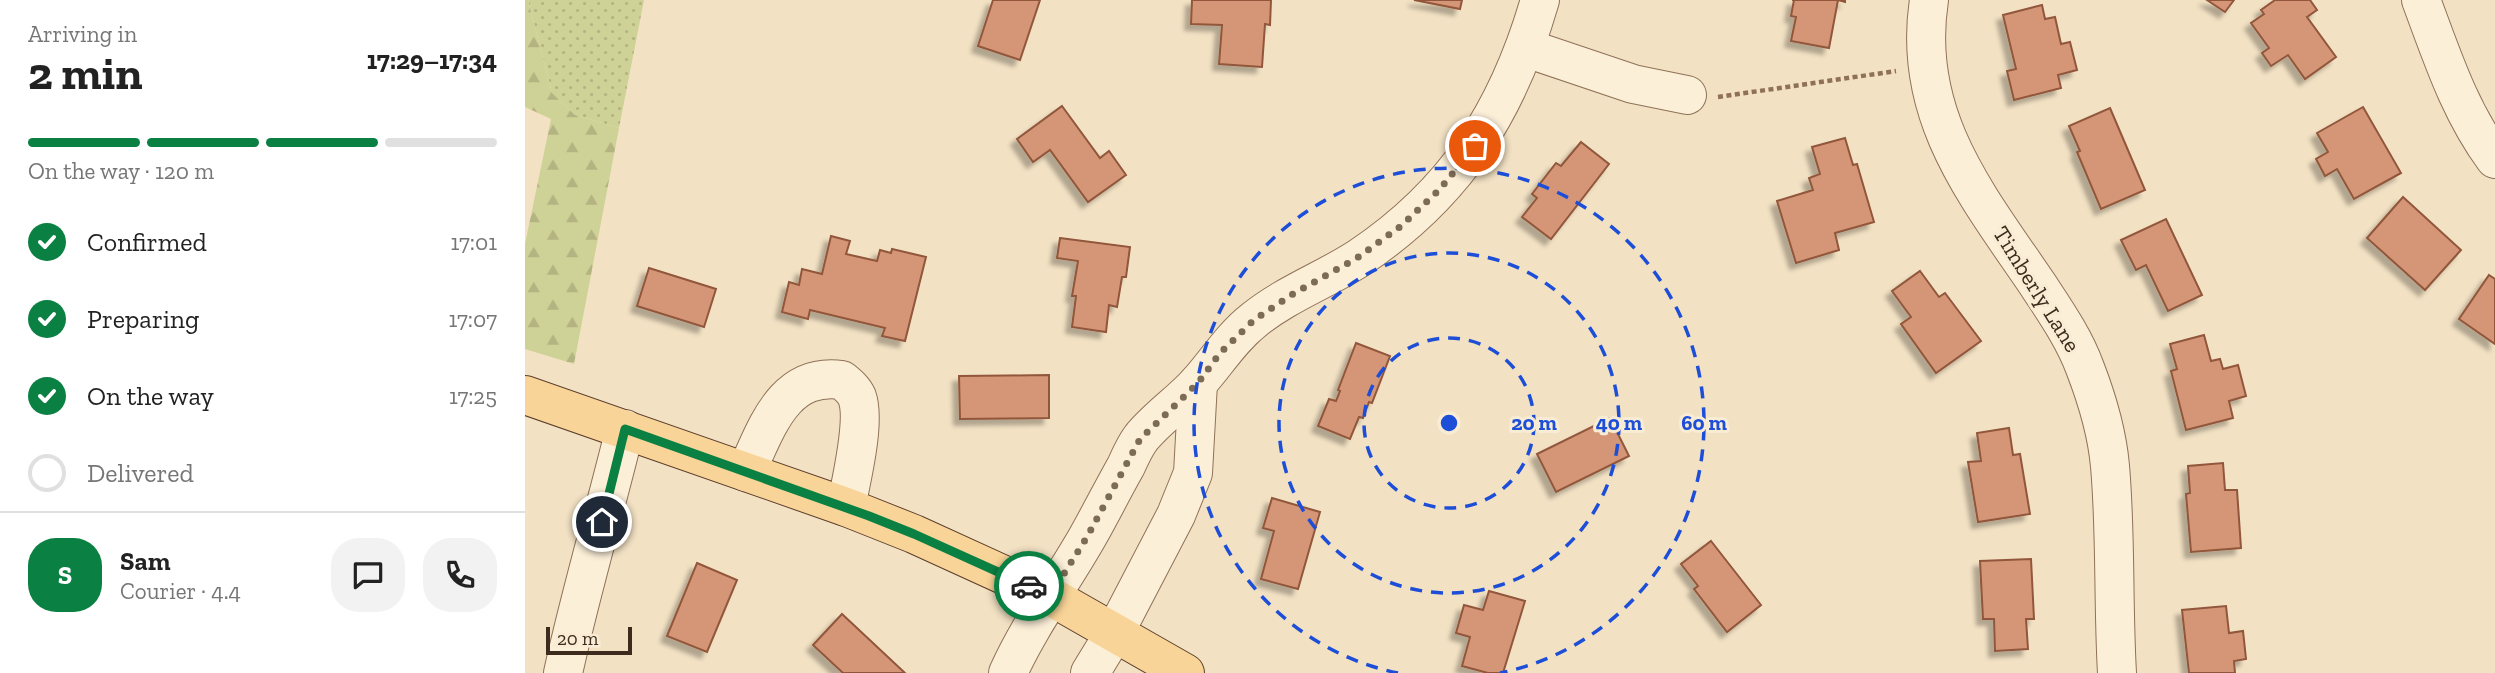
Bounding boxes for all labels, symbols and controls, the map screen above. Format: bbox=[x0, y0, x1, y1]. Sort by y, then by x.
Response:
text: Arriving in bbox=[28, 20, 137, 48]
text: 17:29–17:34 bbox=[367, 44, 497, 76]
text: 2 min bbox=[28, 46, 143, 101]
pin bbox=[1445, 116, 1505, 176]
icon: bag bbox=[1456, 127, 1494, 165]
text: On the way · 120 m bbox=[28, 157, 214, 185]
street label: Timberly Lane bbox=[1987, 221, 2087, 357]
icon: check bbox=[28, 223, 66, 261]
text: Confirmed bbox=[87, 226, 207, 258]
text: 17:01 bbox=[450, 228, 497, 256]
icon: check bbox=[28, 300, 66, 338]
text: Preparing bbox=[87, 303, 199, 335]
text: 17:07 bbox=[448, 305, 497, 333]
icon: check bbox=[28, 377, 66, 415]
text: On the way bbox=[87, 380, 214, 412]
text: 17:25 bbox=[449, 382, 497, 410]
text: 20 m bbox=[1511, 410, 1557, 435]
text: 40 m bbox=[1596, 410, 1643, 435]
text: 60 m bbox=[1681, 410, 1727, 435]
centre of rings bbox=[1437, 411, 1461, 435]
text: Delivered bbox=[87, 457, 194, 489]
pin bbox=[572, 492, 632, 552]
icon: home bbox=[583, 503, 621, 541]
button: chat bbox=[331, 538, 405, 612]
button: phone bbox=[423, 538, 497, 612]
text: Sam bbox=[120, 545, 170, 577]
courier bbox=[994, 551, 1064, 621]
text: S bbox=[58, 559, 72, 591]
icon: car bbox=[1010, 567, 1048, 605]
text: Courier · 4.4 bbox=[120, 577, 241, 605]
scale bar bbox=[546, 624, 632, 656]
text: 20 m bbox=[557, 627, 598, 650]

